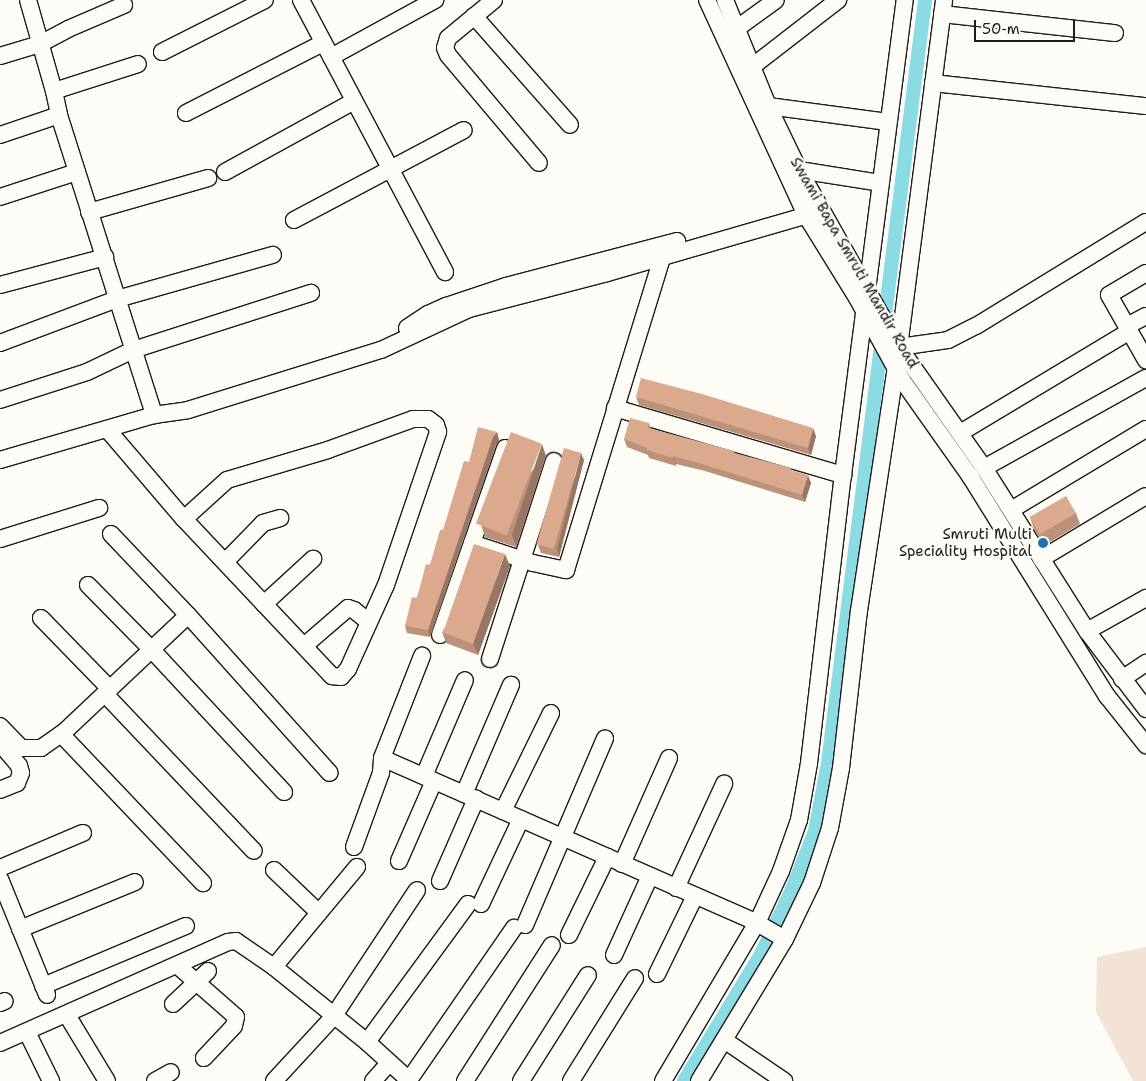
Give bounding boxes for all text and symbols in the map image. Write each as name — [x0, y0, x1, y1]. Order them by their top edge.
scale bar — [976, 10, 1077, 42]
text: 50 m — [982, 19, 1020, 39]
street label: Swami Bapa Smruti Mandir Road — [786, 154, 922, 372]
place label: Smruti Multi Speciality Hospital — [899, 525, 1032, 560]
marker: Smruti Multi Speciality Hospital — [1036, 536, 1050, 550]

